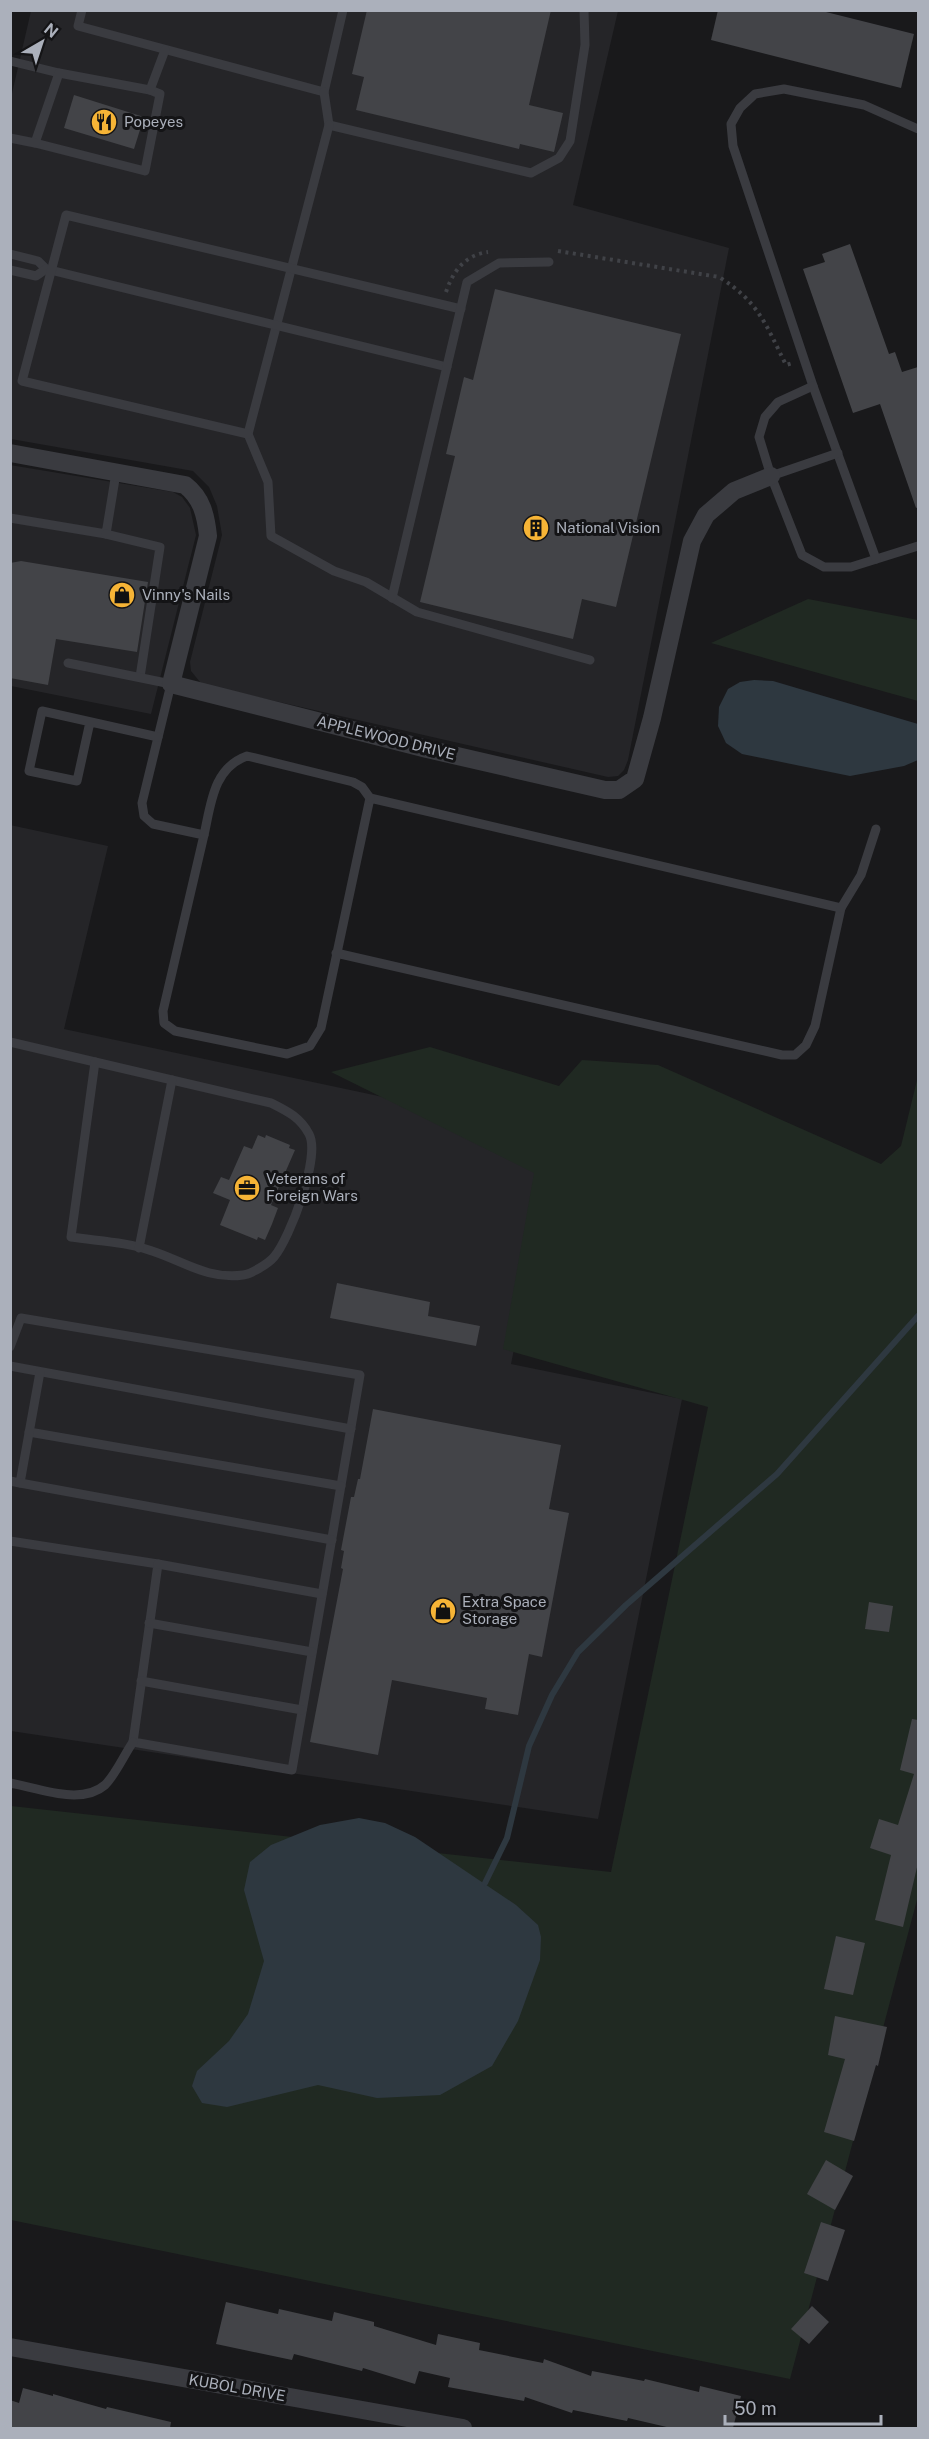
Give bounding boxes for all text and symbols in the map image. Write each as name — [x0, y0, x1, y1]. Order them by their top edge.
north arrow — [12, 12, 72, 72]
text: N — [40, 19, 62, 42]
restaurant icon: Popeyes — [89, 107, 119, 137]
place label: Popeyes — [124, 113, 183, 130]
building icon: National Vision — [521, 513, 551, 543]
place label: National Vision — [556, 519, 660, 536]
shop icon: Vinny's Nails — [107, 580, 137, 610]
place label: Vinny's Nails — [142, 586, 230, 603]
street label: APPLEWOOD DRIVE — [315, 712, 457, 763]
place label: Veterans of Foreign Wars — [266, 1170, 358, 1204]
office icon: Veterans of Foreign Wars — [232, 1173, 262, 1203]
place label: Extra Space Storage — [462, 1593, 546, 1627]
shop icon: Extra Space Storage — [428, 1596, 458, 1626]
street label: KUBOL DRIVE — [187, 2371, 287, 2404]
scale bar — [725, 2388, 881, 2426]
text: 50 m — [734, 2398, 777, 2419]

